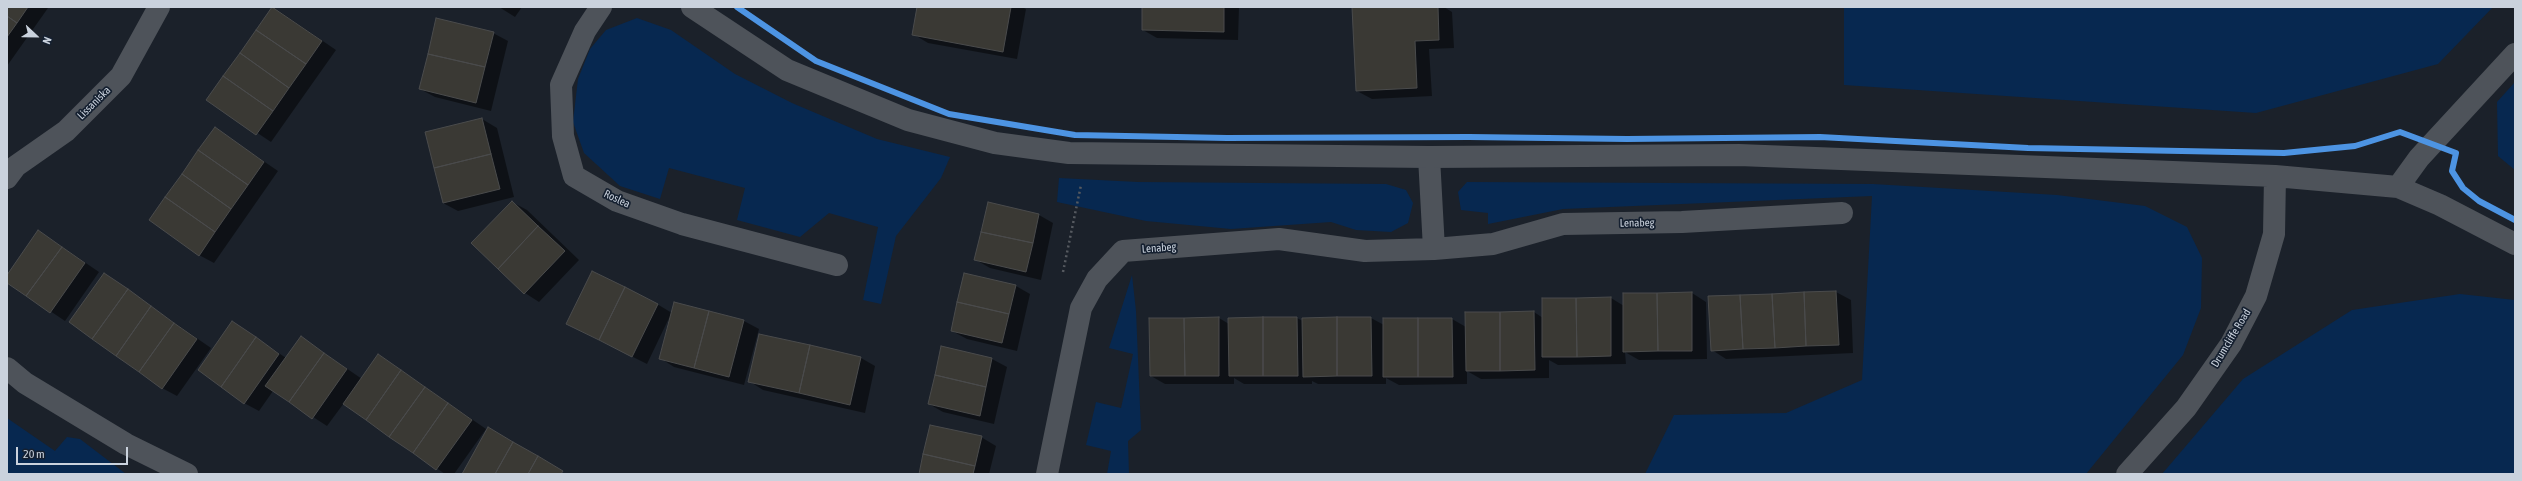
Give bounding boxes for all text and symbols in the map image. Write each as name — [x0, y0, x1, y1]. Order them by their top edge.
north arrow — [16, 16, 56, 56]
text: N — [40, 35, 54, 46]
street label: Lissaniska — [75, 84, 113, 122]
street label: Roslea — [602, 187, 632, 211]
street label: Lenabeg — [1620, 216, 1654, 230]
street label: Lenabeg — [1141, 240, 1177, 256]
street label: Drumcliffe Road — [2208, 306, 2254, 370]
scale bar — [18, 439, 130, 465]
text: 20 m — [23, 447, 45, 461]

